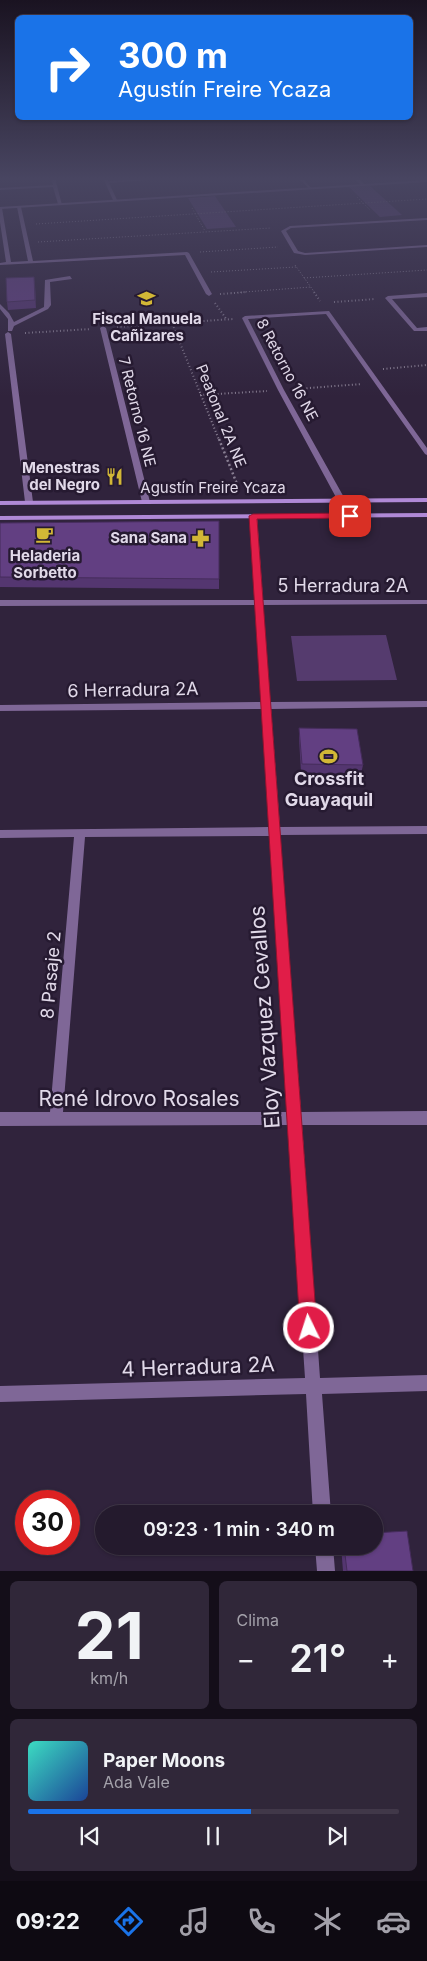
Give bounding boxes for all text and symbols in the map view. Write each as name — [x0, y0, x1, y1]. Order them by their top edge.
text: 300 m — [118, 34, 228, 76]
icon: right — [35, 35, 100, 100]
text: Agustín Freire Ycaza — [118, 76, 331, 102]
school or university icon: Fiscal Manuela Cañizares — [137, 288, 157, 308]
place label: Fiscal Manuela Cañizares — [92, 309, 202, 345]
street label: 8 Retorno 16 NE — [252, 315, 322, 424]
street label: 7 Retorno 16 NE — [115, 355, 160, 469]
street label: Peatonal 2A NE — [192, 361, 251, 470]
place label: Menestras del Negro — [22, 458, 100, 494]
restaurant icon: Menestras del Negro — [104, 467, 124, 487]
street label: Agustín Freire Ycaza — [140, 478, 286, 497]
pin — [329, 495, 371, 537]
icon: arrive — [336, 502, 364, 530]
cafe icon: Heladeria Sorbetto — [35, 525, 55, 545]
place label: Sana Sana — [110, 528, 187, 547]
pharmacy icon: Sana Sana — [191, 528, 211, 548]
place label: Heladeria Sorbetto — [10, 546, 80, 582]
street label: 5 Herradura 2A — [278, 575, 408, 596]
street label: 6 Herradura 2A — [67, 678, 199, 701]
sports icon: Crossfit Guayaquil — [319, 746, 339, 766]
place label: Crossfit Guayaquil — [285, 768, 373, 810]
street label: Eloy Vazquez Cevallos — [244, 905, 285, 1129]
street label: 8 Pasaje 2 — [36, 930, 65, 1020]
street label: René Idrovo Rosales — [38, 1086, 240, 1111]
position arrow — [282, 1301, 334, 1353]
street label: 4 Herradura 2A — [121, 1351, 275, 1382]
speed limit sign: 30 — [15, 1490, 80, 1555]
text: 09:23 · 1 min · 340 m — [143, 1518, 335, 1541]
text: 21 — [75, 1596, 144, 1675]
text: Clima — [237, 1610, 279, 1630]
text: 21° — [289, 1635, 346, 1681]
text: − — [237, 1642, 255, 1676]
text: + — [380, 1642, 399, 1676]
text: km/h — [90, 1668, 128, 1688]
text: Paper Moons — [103, 1749, 225, 1772]
text: Ada Vale — [103, 1772, 170, 1792]
icon: previous — [76, 1822, 104, 1850]
icon: pause — [199, 1822, 227, 1850]
icon: next — [323, 1822, 351, 1850]
icon: directions — [111, 1904, 146, 1939]
icon: music — [177, 1904, 212, 1939]
icon: phone — [244, 1904, 279, 1939]
icon: climate — [310, 1904, 345, 1939]
icon: car — [376, 1904, 411, 1939]
text: 09:22 — [16, 1908, 80, 1934]

